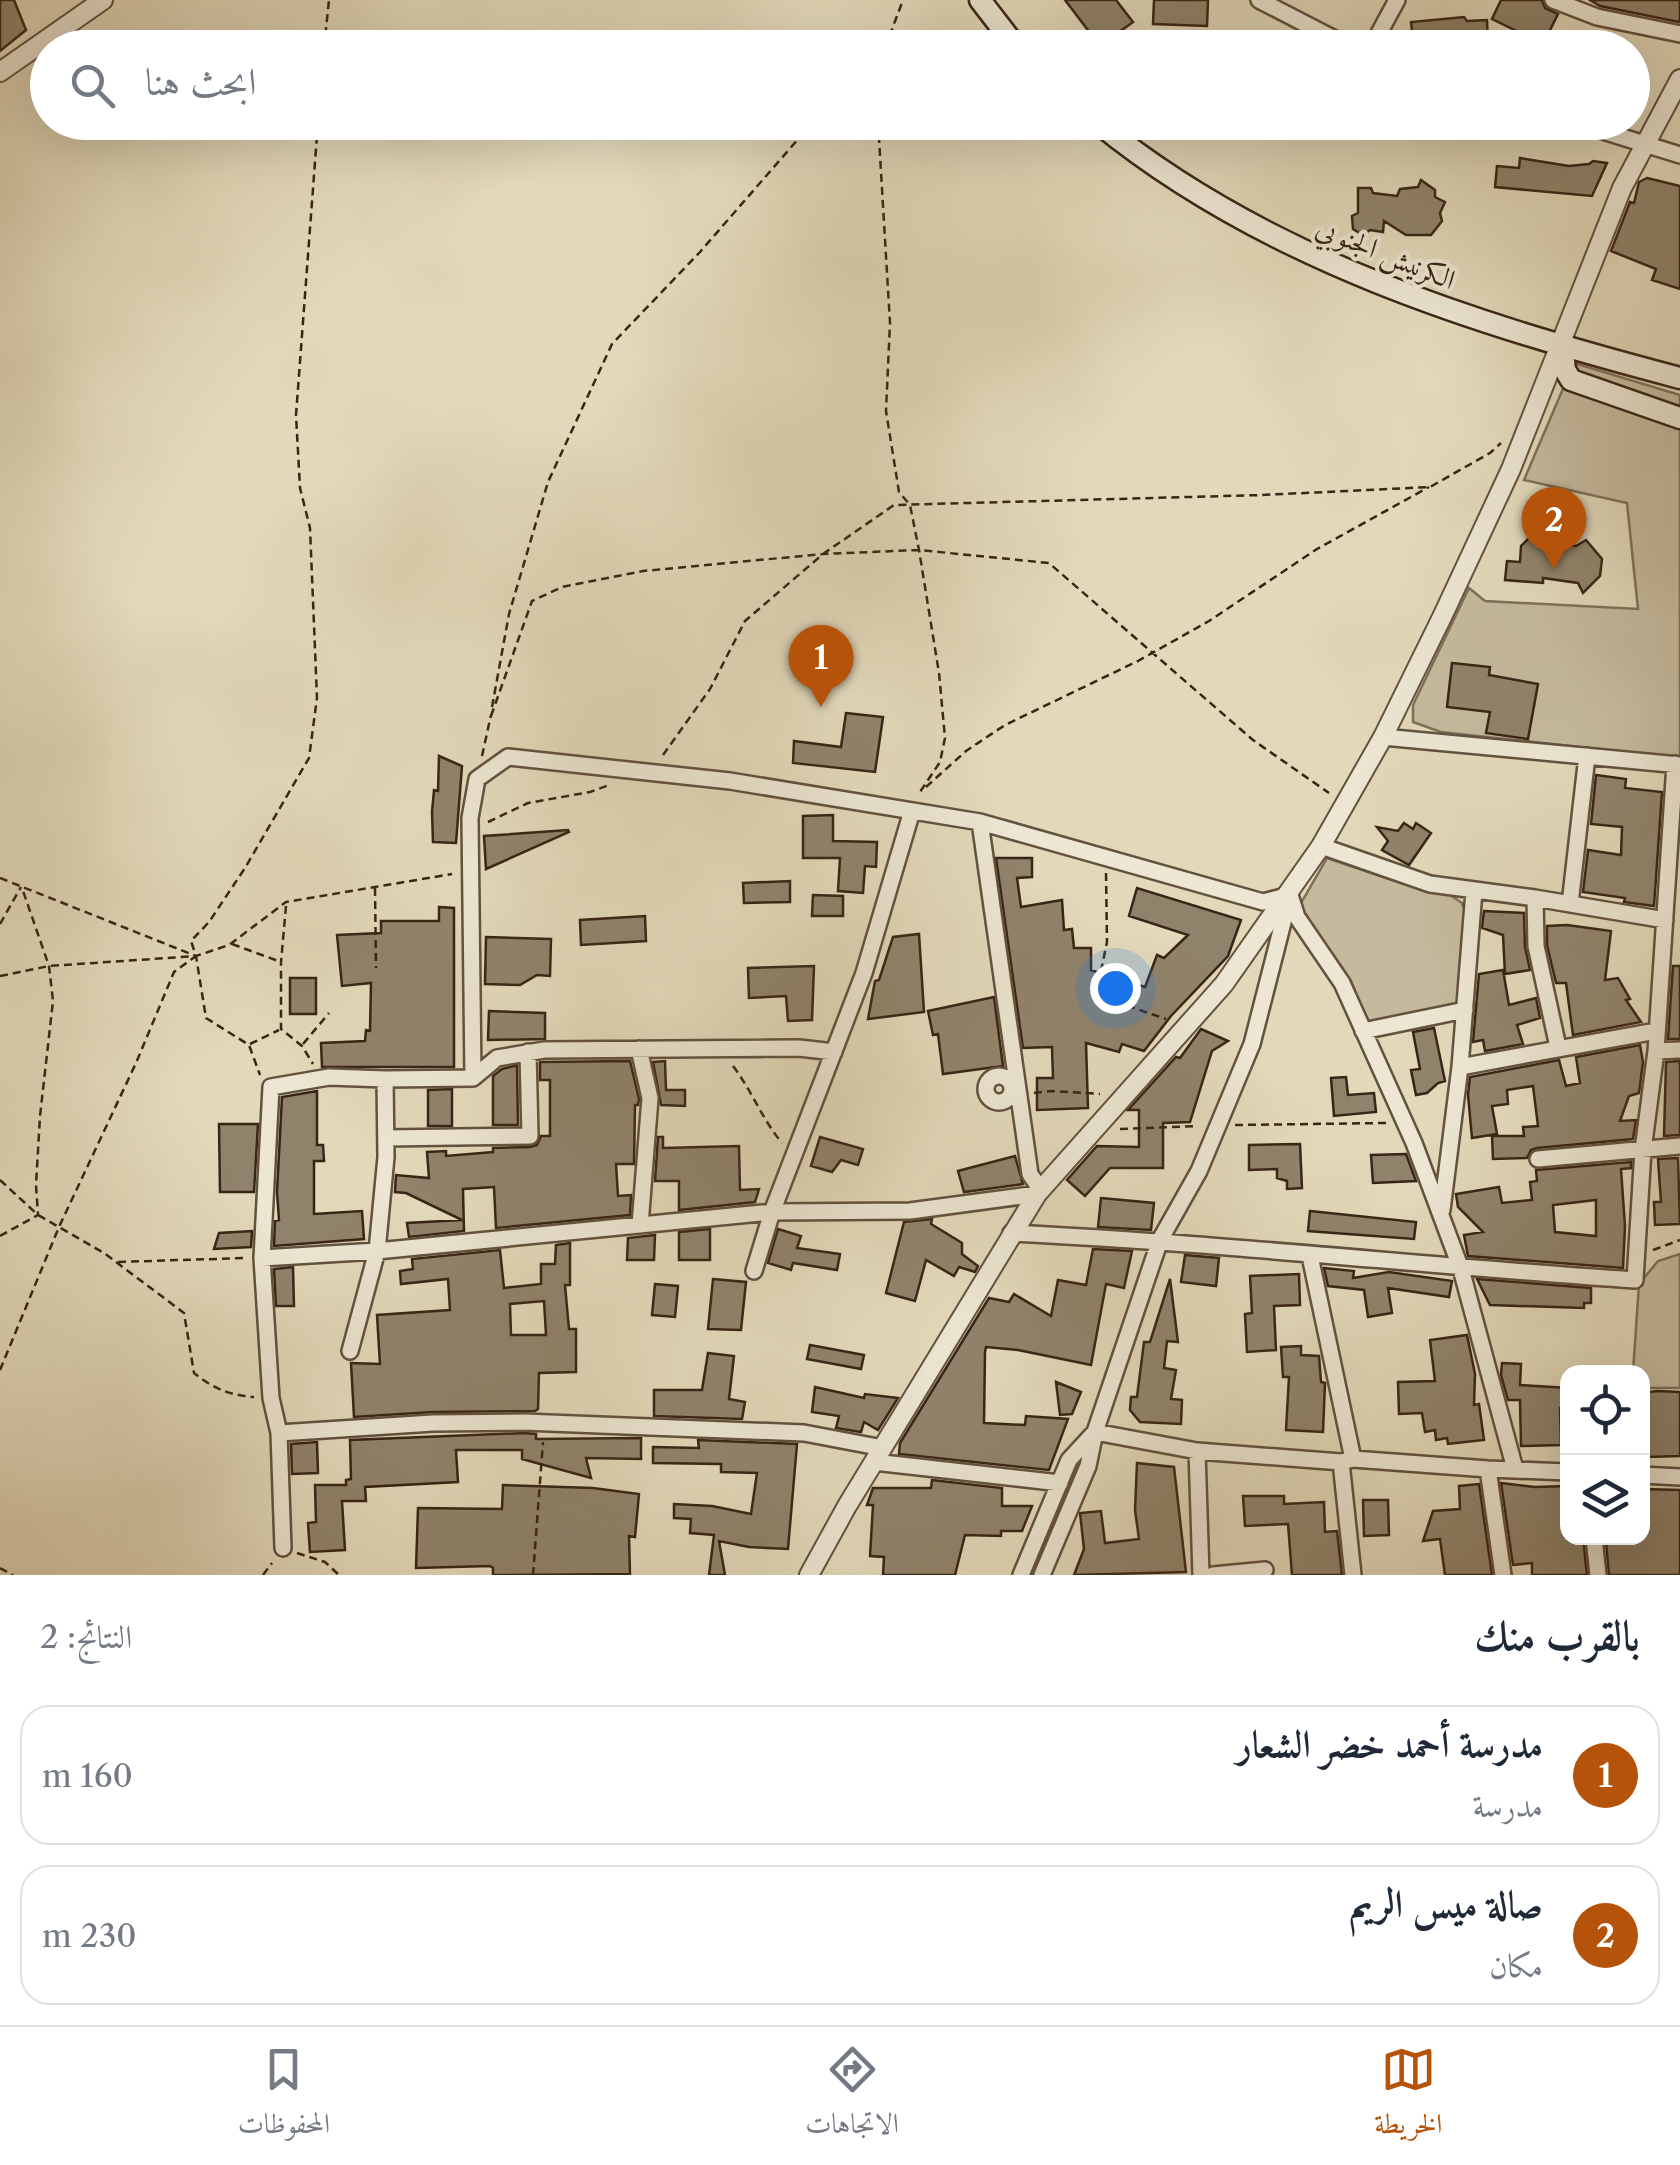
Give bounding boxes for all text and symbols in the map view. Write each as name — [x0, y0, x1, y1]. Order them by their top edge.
search box — [30, 30, 1650, 140]
icon: search — [65, 58, 120, 113]
text: ابحث هنا — [145, 58, 256, 105]
street label: الكرنيش الجنوبي — [1309, 210, 1461, 302]
pin: 2 — [1522, 486, 1586, 569]
pin: 1 — [788, 624, 854, 707]
your location — [1090, 963, 1141, 1014]
map controls — [1560, 1365, 1650, 1545]
button: locate — [1560, 1365, 1650, 1455]
button: layers — [1560, 1455, 1650, 1545]
text: بالقرب منك — [1474, 1609, 1640, 1661]
text: النتائج: 2 — [40, 1617, 132, 1656]
text: مدرسة أحمد خضر الشعار — [1237, 1720, 1543, 1767]
text: 160 m — [42, 1756, 133, 1795]
text: 1 — [1598, 1756, 1613, 1795]
text: مدرسة — [1472, 1786, 1543, 1825]
text: صالة ميس الريم — [1350, 1880, 1543, 1927]
text: 230 m — [42, 1916, 137, 1955]
text: 2 — [1596, 1916, 1615, 1955]
text: مكان — [1489, 1946, 1543, 1985]
tab: المحفوظات — [238, 2042, 330, 2151]
tab: الاتجاهات — [805, 2042, 899, 2151]
tab: الخريطة — [1374, 2042, 1442, 2151]

